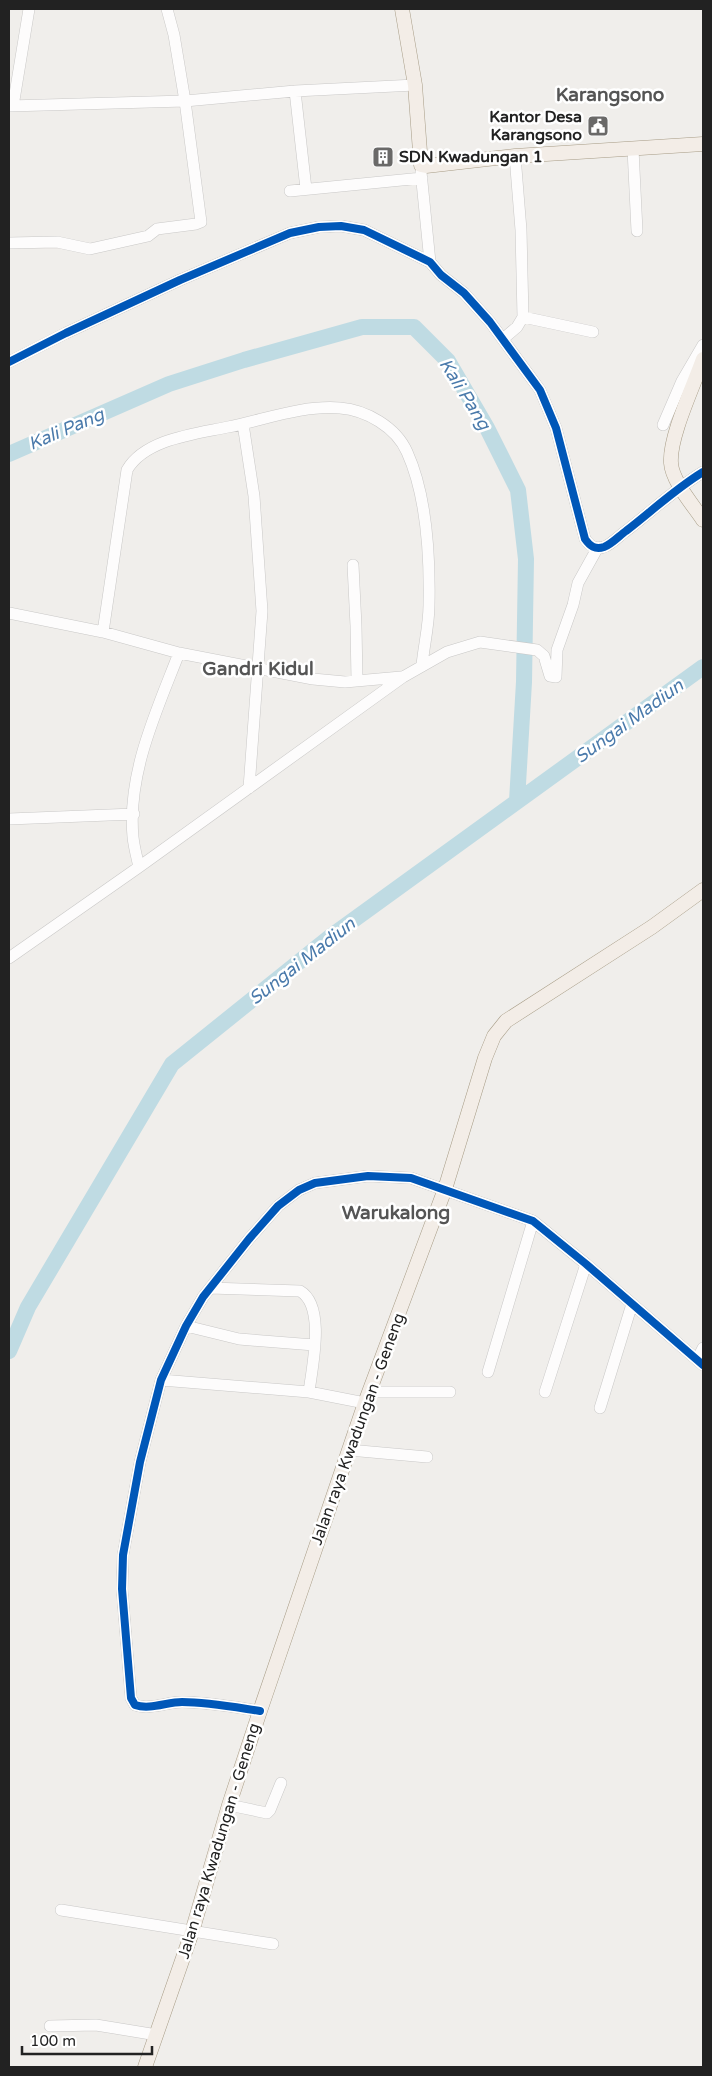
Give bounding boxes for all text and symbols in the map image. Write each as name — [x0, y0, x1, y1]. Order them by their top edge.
district label: Karangsono — [556, 84, 664, 107]
place label: Kantor Desa Karangsono — [489, 107, 582, 145]
public building icon: Kantor Desa Karangsono — [586, 114, 610, 138]
building icon: SDN Kwadungan 1 — [371, 145, 395, 169]
place label: SDN Kwadungan 1 — [399, 147, 543, 167]
water label: Kali Pang — [435, 354, 496, 435]
water label: Kali Pang — [25, 403, 109, 455]
district label: Gandri Kidul — [202, 658, 314, 680]
water label: Sungai Madiun — [570, 674, 688, 768]
water label: Sungai Madiun — [244, 912, 360, 1009]
district label: Warukalong — [342, 1202, 450, 1225]
street label: Jalan raya Kwadungan - Geneng — [307, 1310, 409, 1548]
street label: Jalan raya Kwadungan - Geneng — [174, 1721, 264, 1961]
scale bar — [22, 2024, 152, 2056]
text: 100 m — [30, 2032, 76, 2050]

